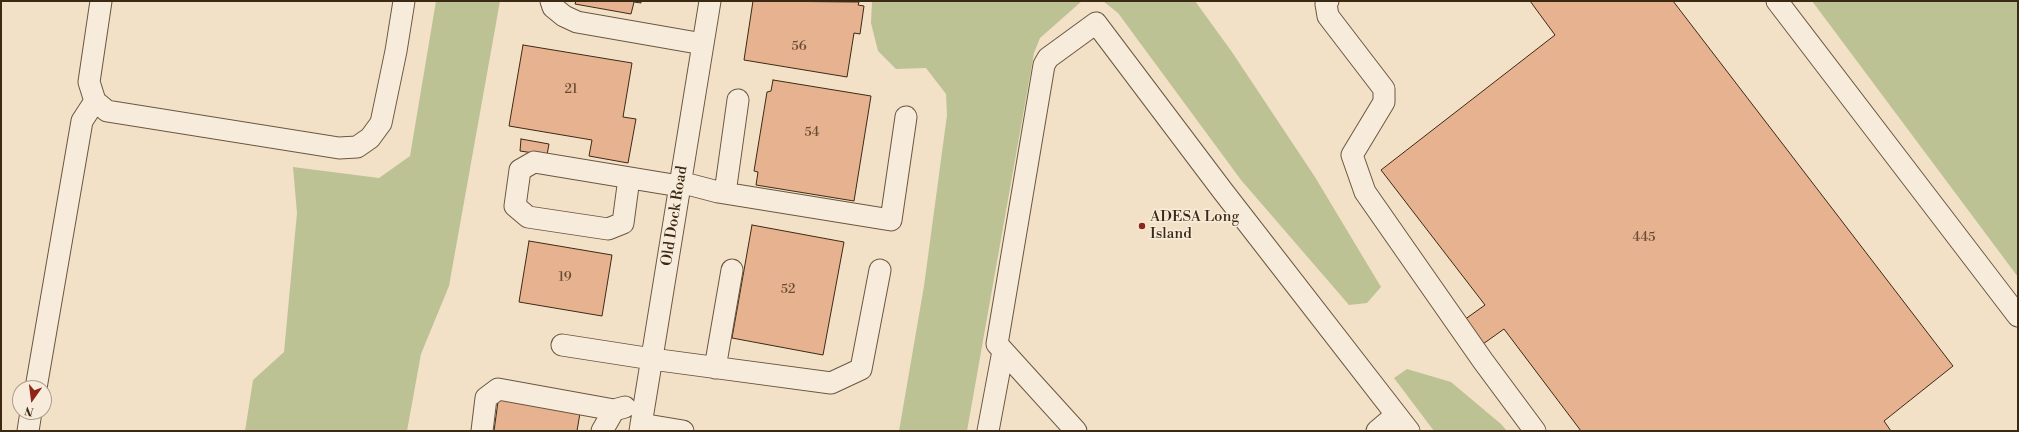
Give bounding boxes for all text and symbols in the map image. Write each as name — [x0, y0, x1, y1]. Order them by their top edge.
house number: 56 — [791, 39, 807, 55]
house number: 21 — [564, 82, 578, 98]
house number: 54 — [804, 125, 820, 141]
street label: Old Dock Road — [658, 165, 692, 267]
place label: ADESA Long Island — [1150, 208, 1239, 243]
marker: ADESA Long Island — [1137, 221, 1147, 231]
house number: 445 — [1633, 230, 1655, 246]
house number: 19 — [558, 270, 572, 286]
house number: 52 — [781, 282, 795, 298]
north arrow — [12, 380, 52, 420]
text: N — [23, 403, 35, 419]

